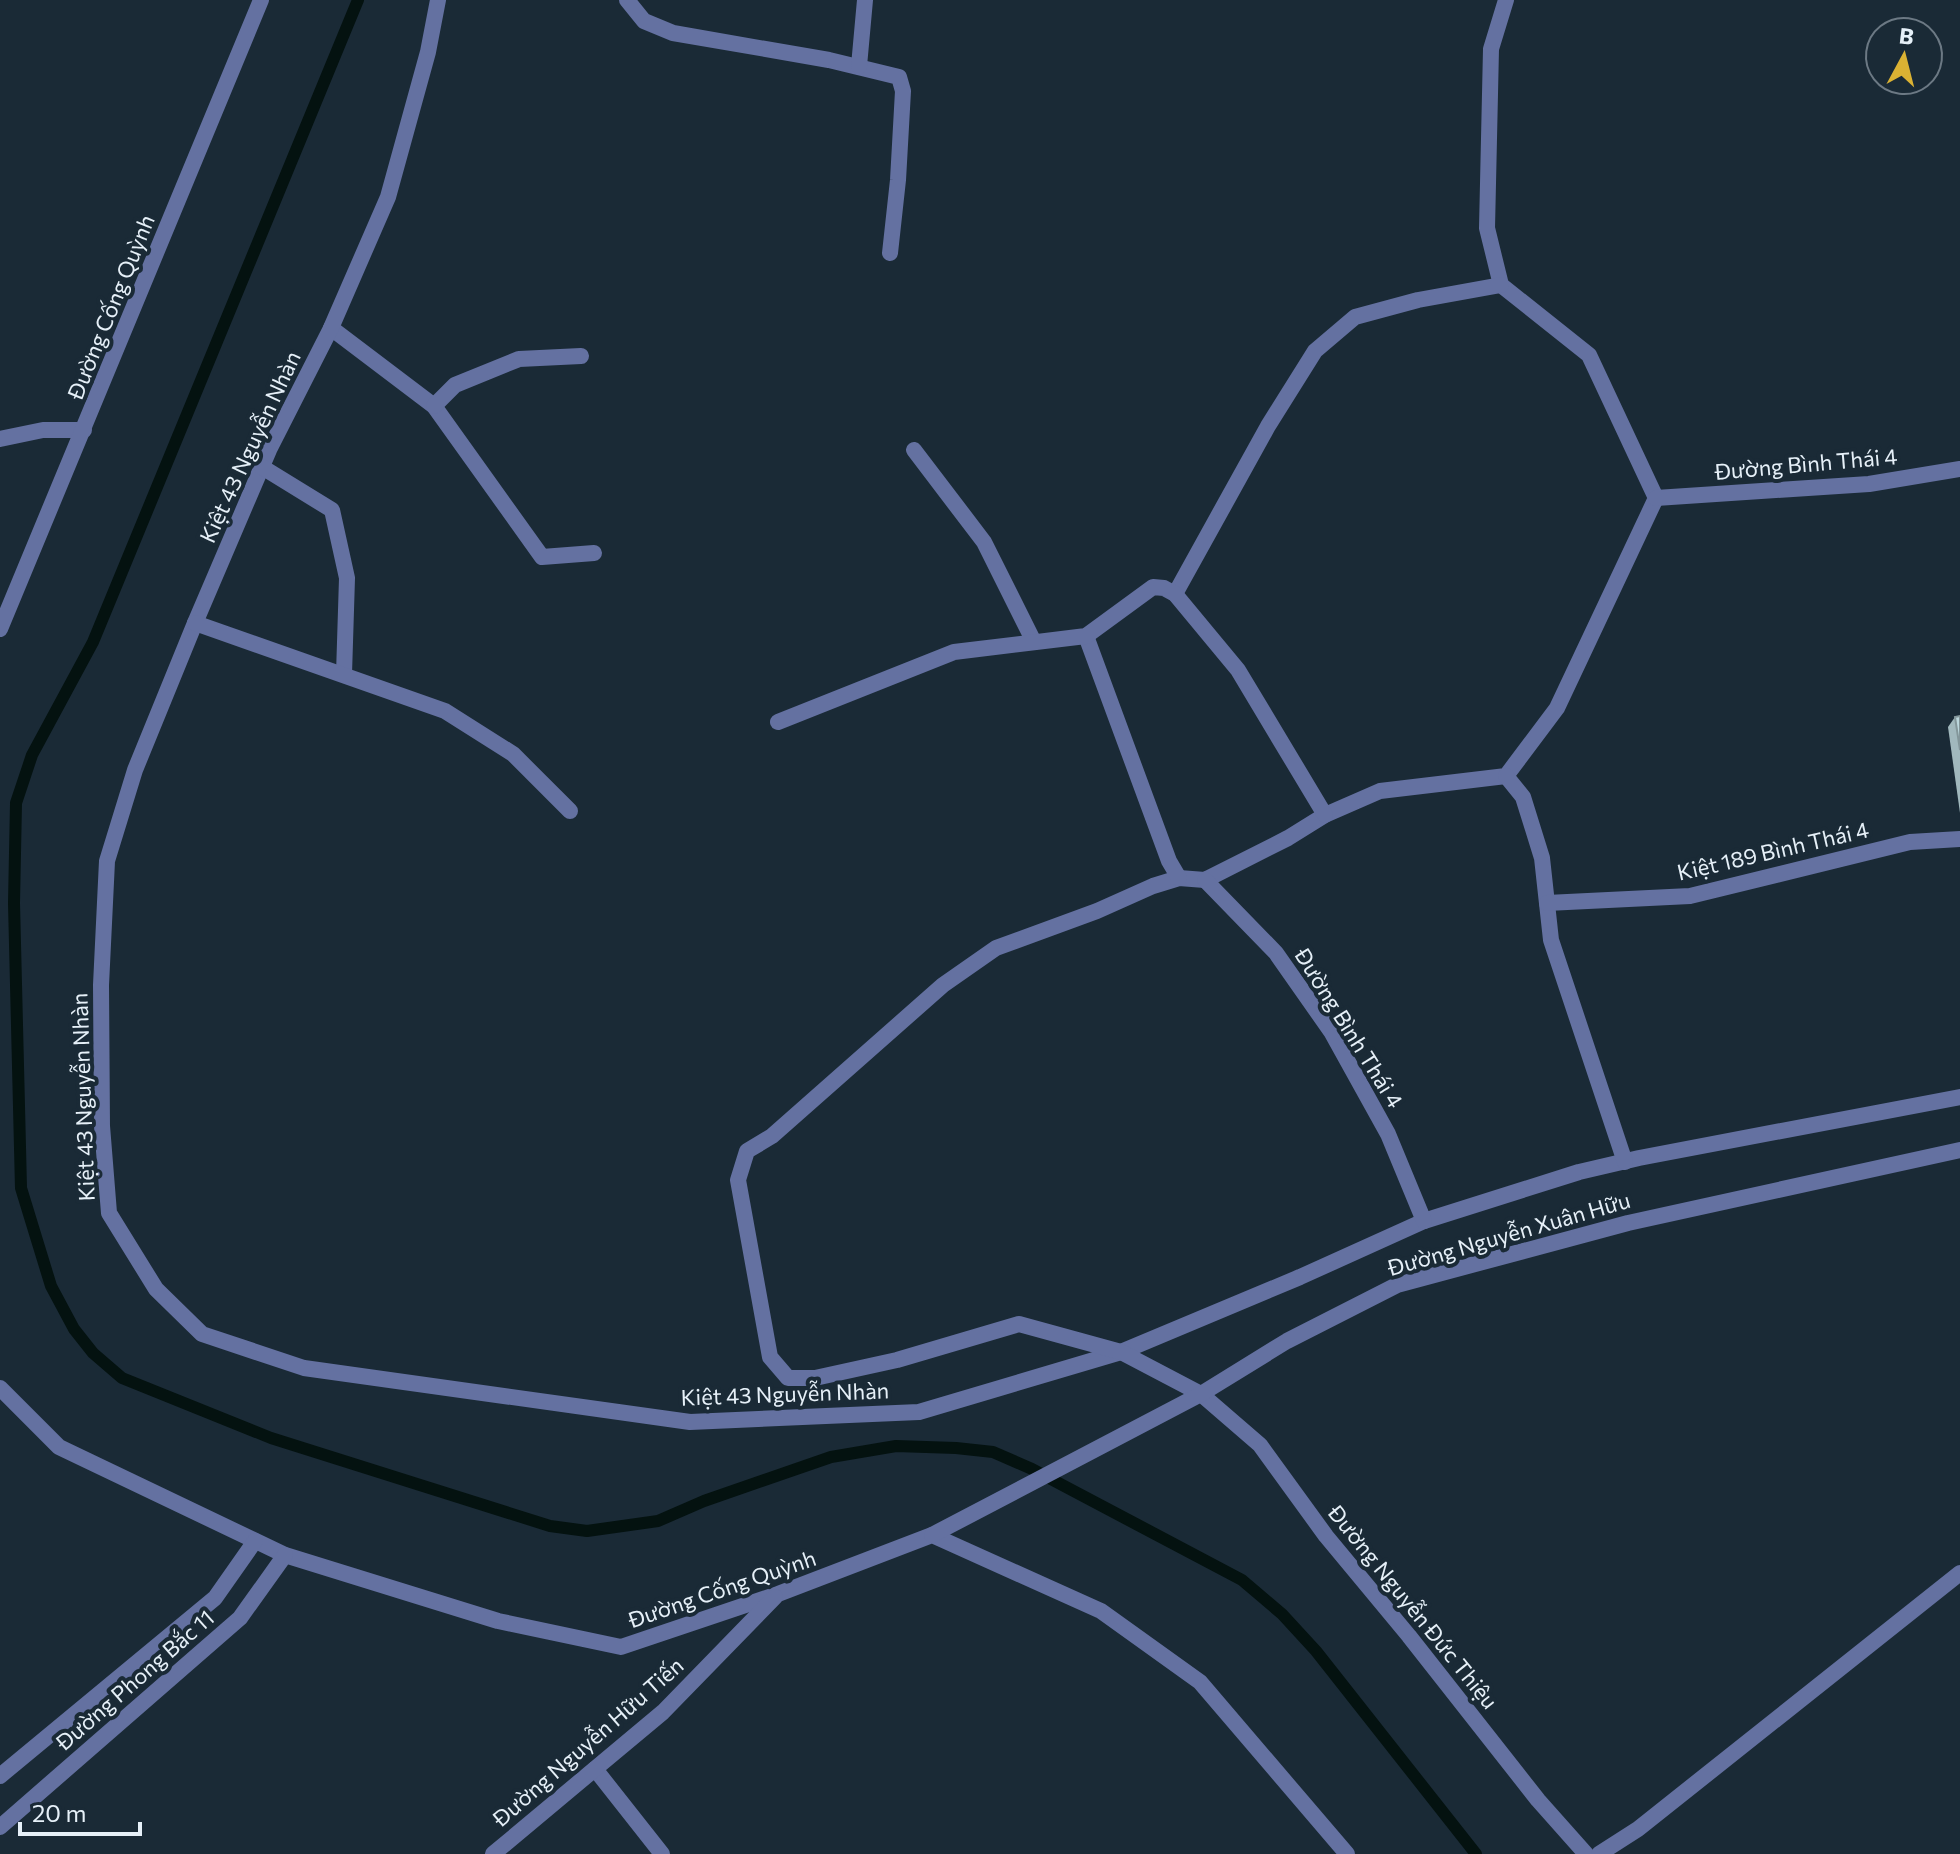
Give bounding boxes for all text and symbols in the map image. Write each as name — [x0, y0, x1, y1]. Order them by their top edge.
north arrow — [1864, 16, 1944, 96]
text: B — [1898, 21, 1915, 50]
street label: Đường Cống Quỳnh — [61, 211, 160, 404]
street label: Kiệt 43 Nguyễn Nhàn — [193, 347, 306, 547]
street label: Đường Bình Thái 4 — [1712, 442, 1898, 485]
street label: Kiệt 189 Bình Thái 4 — [1674, 815, 1871, 886]
street label: Đường Bình Thái 4 — [1289, 942, 1409, 1113]
street label: Kiệt 43 Nguyễn Nhàn — [65, 992, 100, 1202]
street label: Đường Nguyễn Xuân Hữu — [1384, 1186, 1633, 1281]
street label: Kiệt 43 Nguyễn Nhàn — [680, 1376, 890, 1411]
street label: Đường Nguyễn Đức Thiệu — [1322, 1499, 1504, 1714]
street label: Đường Cống Quỳnh — [624, 1544, 819, 1634]
street label: Đường Phong Bắc 11 — [49, 1604, 219, 1756]
street label: Đường Nguyễn Hữu Tiến — [486, 1651, 689, 1833]
scale bar — [20, 1786, 140, 1836]
text: 20 m — [32, 1798, 86, 1827]

